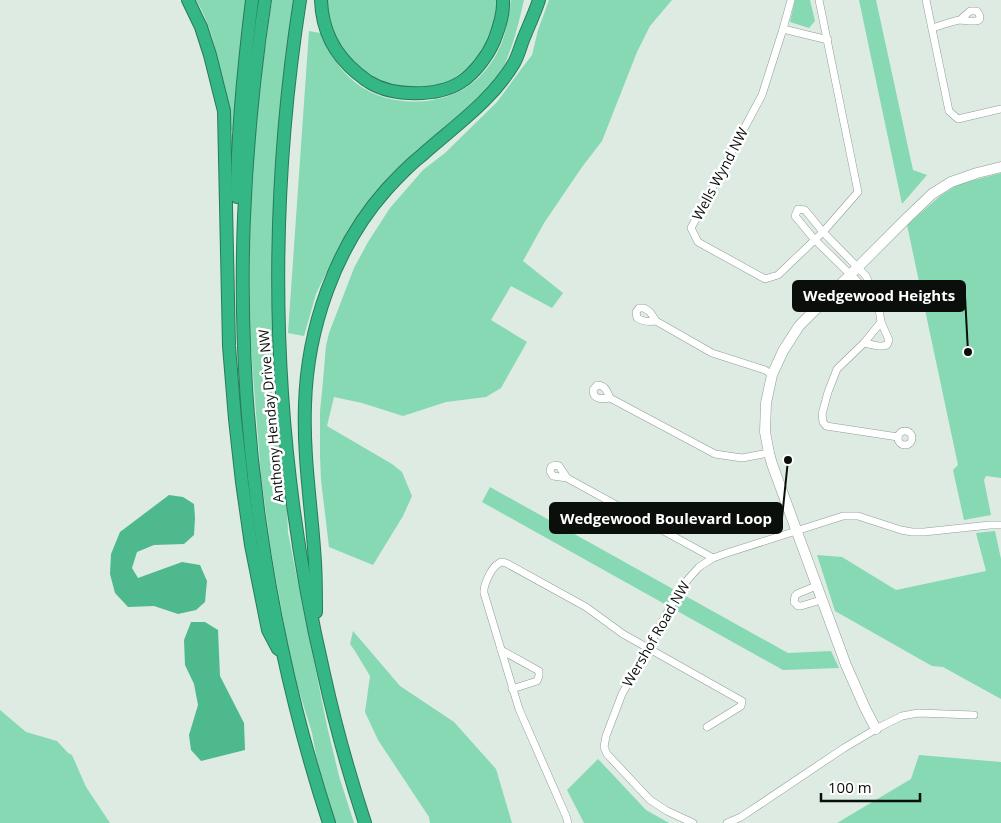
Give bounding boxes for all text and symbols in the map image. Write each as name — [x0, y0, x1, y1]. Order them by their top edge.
street label: Wells Wynd NW — [687, 124, 752, 223]
callout: Wedgewood Heights — [793, 281, 965, 311]
text: Wedgewood Heights — [803, 285, 955, 305]
street label: Anthony Henday Drive NW — [253, 329, 288, 503]
callout: Wedgewood Boulevard Loop — [550, 503, 782, 533]
text: Wedgewood Boulevard Loop — [560, 508, 772, 528]
street label: Wershof Road NW — [618, 577, 694, 690]
scale bar — [821, 770, 920, 802]
text: 100 m — [828, 777, 872, 797]

